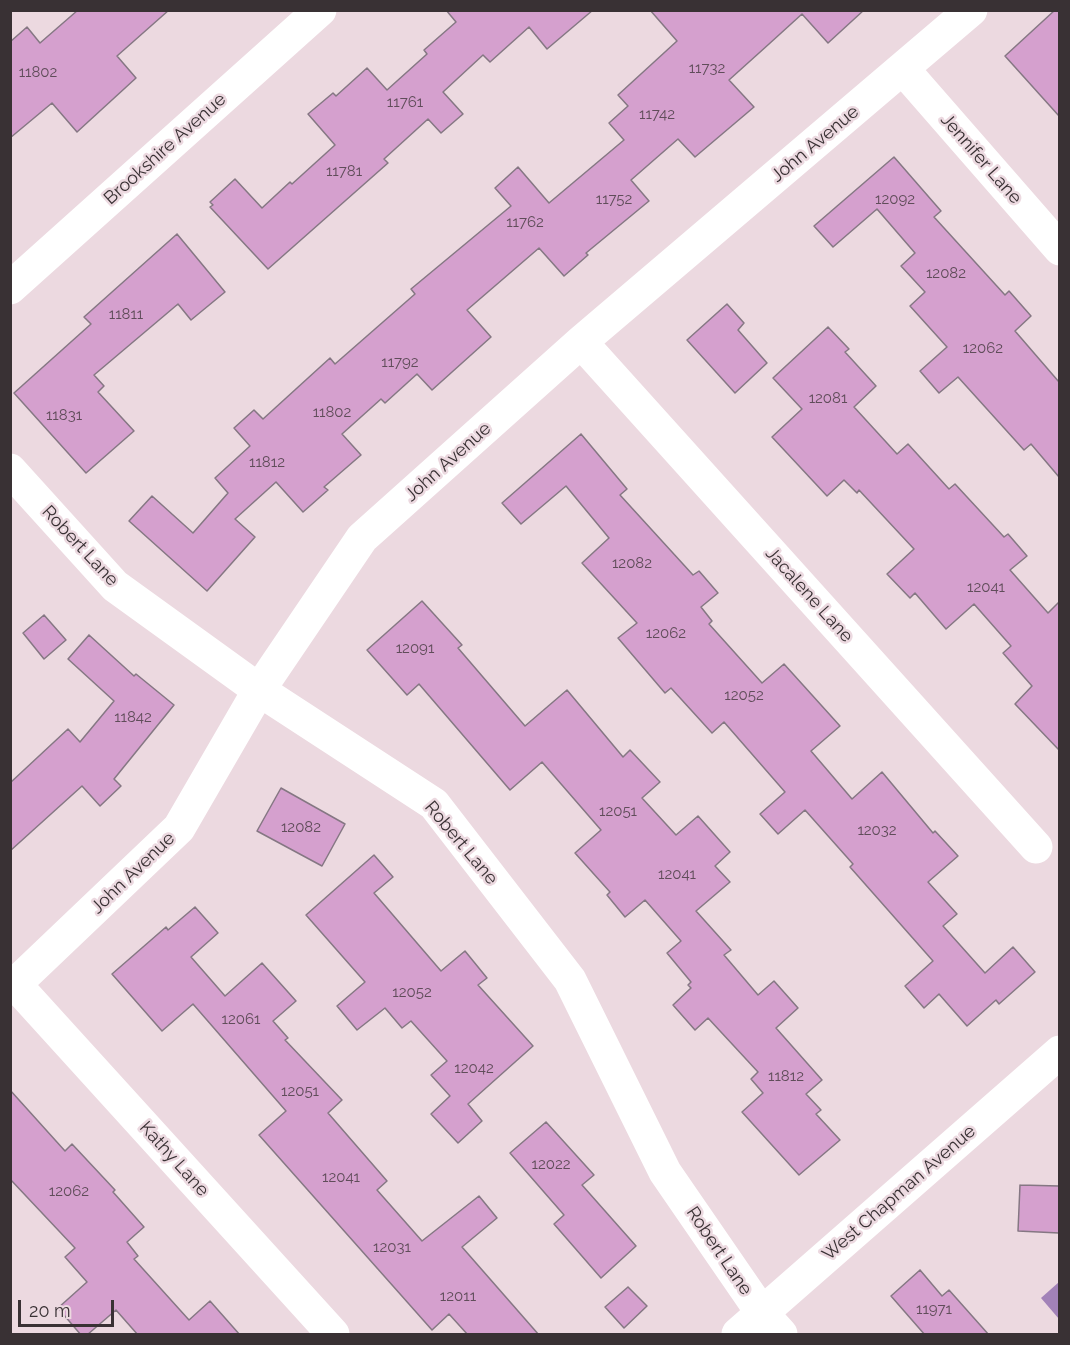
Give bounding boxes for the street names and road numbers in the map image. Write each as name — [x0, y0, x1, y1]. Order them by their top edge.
street label: Brookshire Avenue — [100, 89, 230, 209]
street label: John Avenue — [767, 101, 863, 187]
street label: Jennifer Lane — [936, 109, 1026, 209]
street label: John Avenue — [401, 418, 495, 506]
street label: Robert Lane — [37, 501, 123, 591]
street label: Jacalene Lane — [761, 543, 857, 647]
street label: Robert Lane — [420, 797, 502, 889]
street label: John Avenue — [87, 828, 179, 918]
street label: Kathy Lane — [135, 1117, 213, 1201]
street label: West Chapman Avenue — [818, 1121, 980, 1265]
street label: Robert Lane — [681, 1203, 757, 1299]

